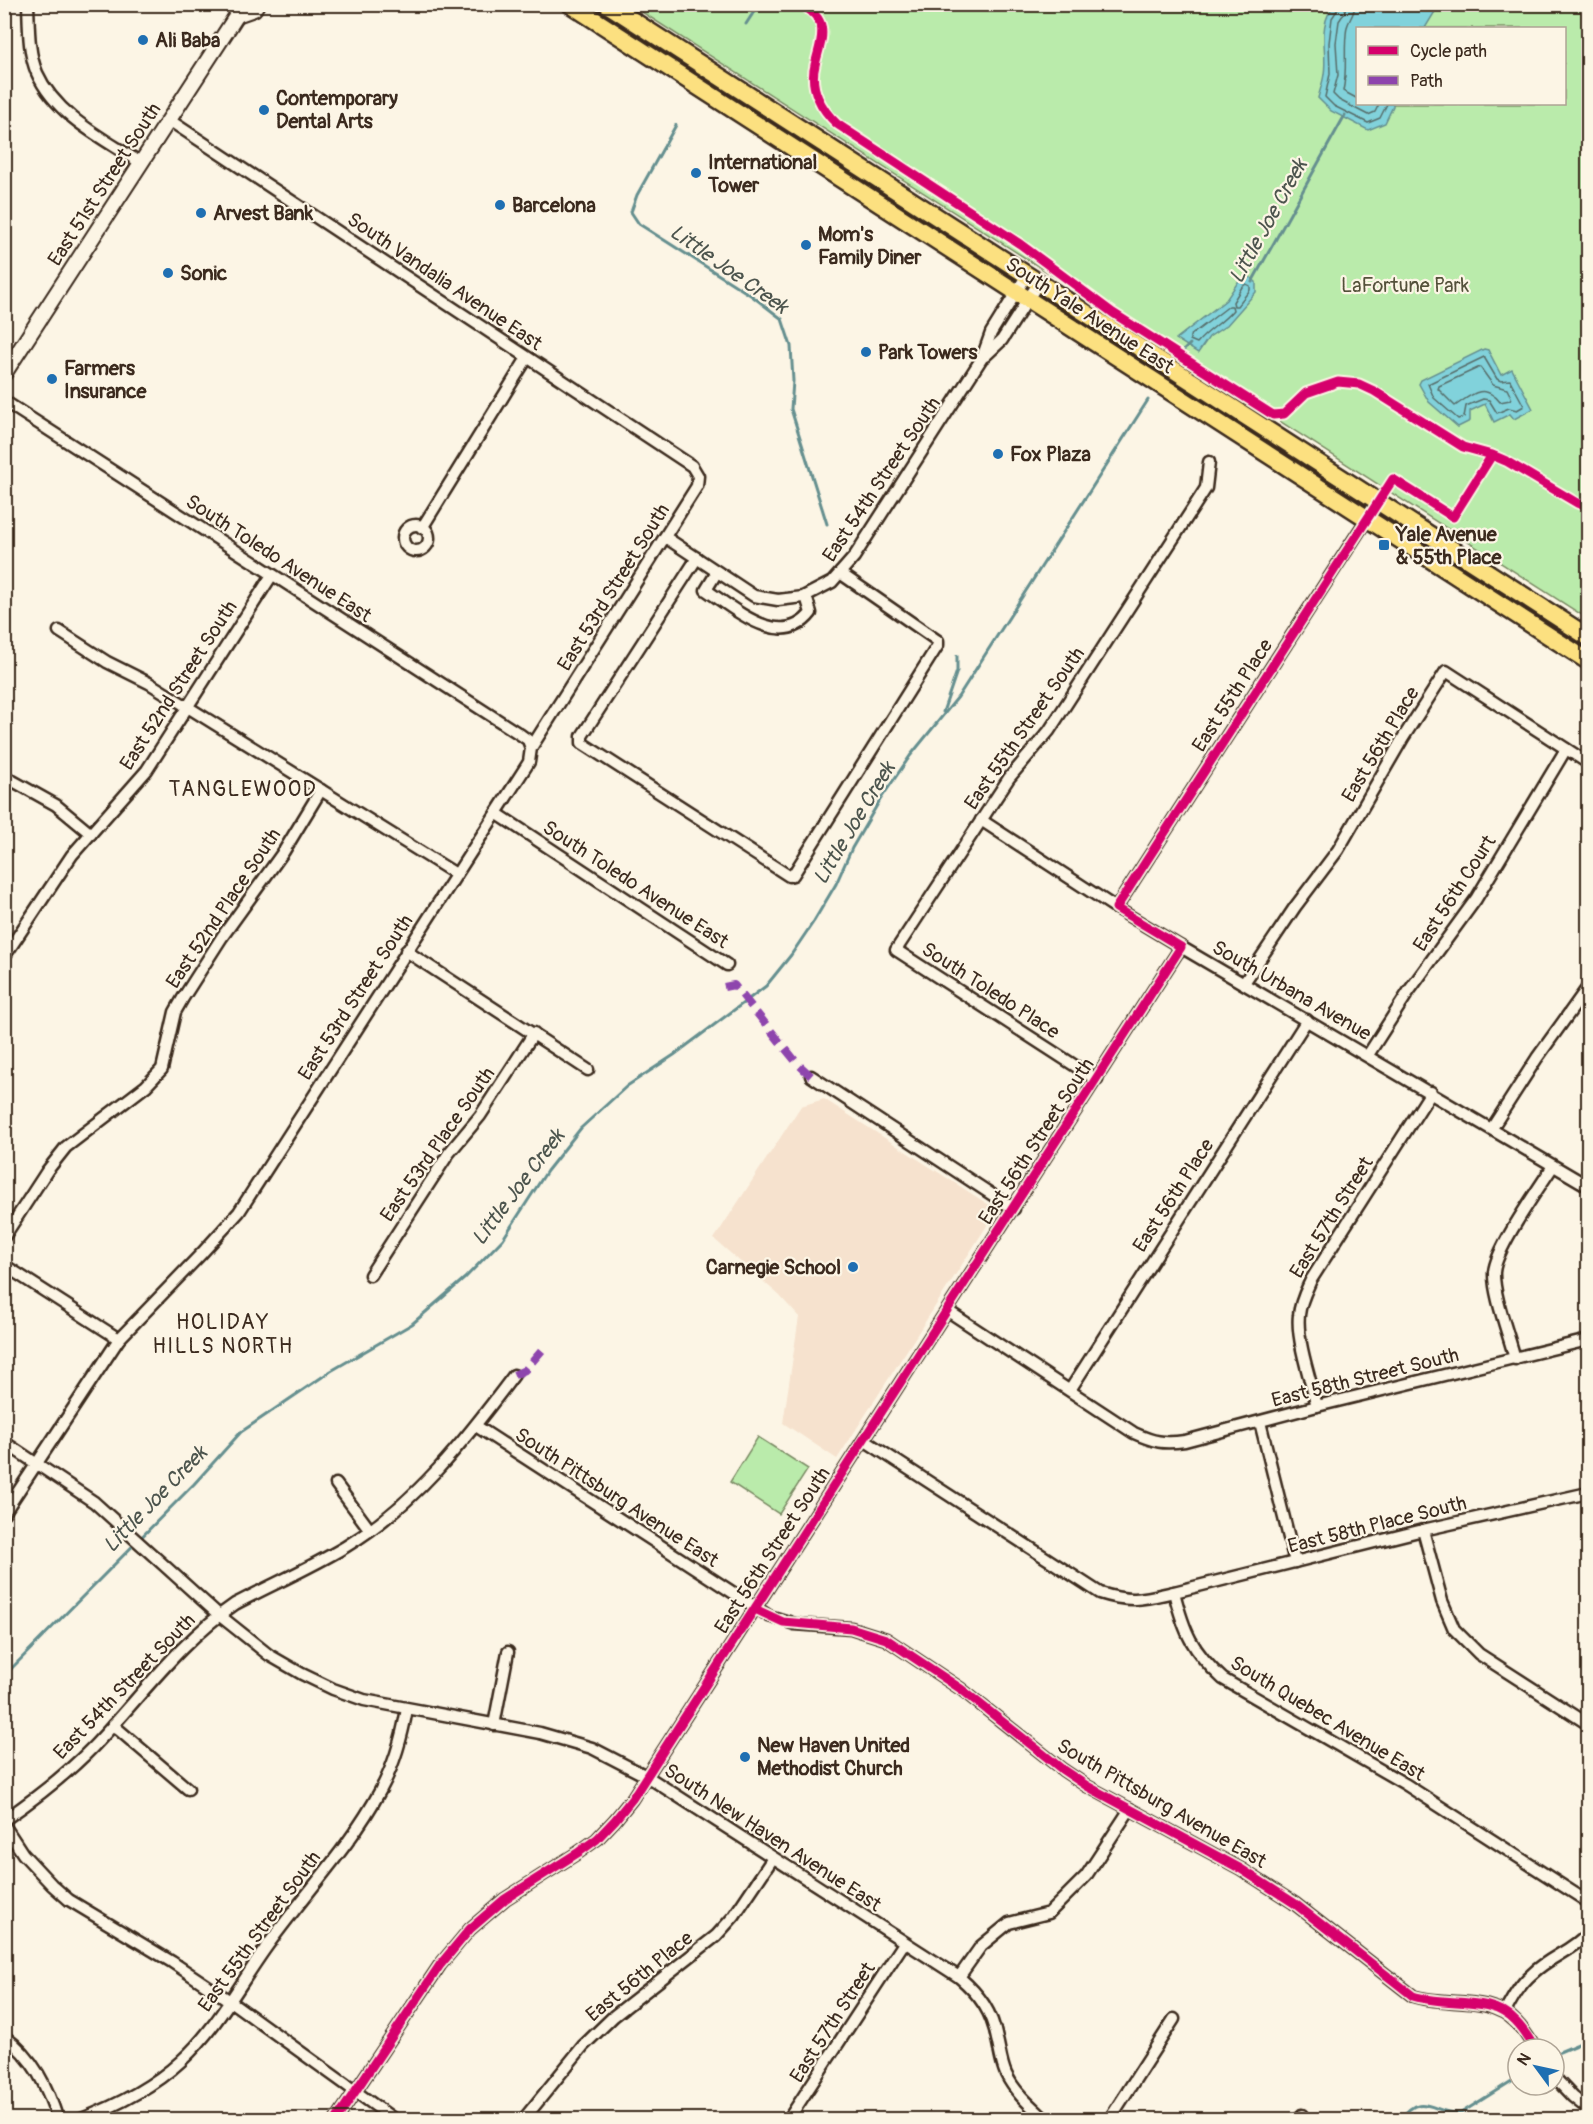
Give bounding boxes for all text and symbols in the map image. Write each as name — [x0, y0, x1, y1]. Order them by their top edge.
legend — [1356, 27, 1566, 105]
place label: Ali Baba — [155, 28, 220, 53]
marker: Ali Baba — [136, 33, 150, 47]
text: Cycle path — [1410, 40, 1487, 63]
text: Path — [1410, 70, 1443, 93]
place label: Contemporary Dental Arts — [276, 86, 398, 134]
street label: East 51st Street South — [42, 98, 167, 271]
marker: Contemporary Dental Arts — [257, 103, 271, 117]
place label: International Tower — [707, 150, 817, 198]
water label: Little Joe Creek — [1223, 152, 1315, 288]
marker: International Tower — [689, 166, 703, 180]
place label: Barcelona — [512, 193, 596, 218]
marker: Barcelona — [493, 198, 507, 212]
place label: Arvest Bank — [213, 201, 314, 226]
marker: Arvest Bank — [194, 206, 208, 220]
street label: South Vandalia Avenue East — [342, 207, 548, 357]
water label: Little Joe Creek — [664, 219, 795, 321]
place label: Mom's Family Diner — [818, 222, 922, 270]
marker: Mom's Family Diner — [799, 238, 813, 252]
street label: South Yale Avenue East — [1001, 252, 1179, 380]
place label: Sonic — [180, 261, 227, 286]
marker: Sonic — [161, 266, 175, 280]
park label: LaFortune Park — [1341, 273, 1470, 298]
place label: Park Towers — [878, 340, 978, 365]
marker: Park Towers — [859, 345, 873, 359]
place label: Farmers Insurance — [64, 356, 147, 404]
marker: Farmers Insurance — [45, 372, 59, 386]
street label: East 54th Street South — [817, 392, 946, 567]
place label: Fox Plaza — [1010, 442, 1091, 467]
marker: Fox Plaza — [991, 447, 1005, 461]
street label: South Toledo Avenue East — [181, 489, 377, 628]
street label: East 53rd Street South — [552, 499, 675, 675]
place label: Yale Avenue & 55th Place — [1395, 522, 1503, 570]
marker: Yale Avenue & 55th Place — [1377, 538, 1391, 552]
street label: East 52nd Street South — [114, 596, 243, 775]
street label: East 55th Place — [1187, 634, 1278, 756]
street label: East 55th Street South — [959, 642, 1090, 814]
street label: East 56th Place — [1336, 682, 1425, 807]
water label: Little Joe Creek — [807, 755, 903, 889]
district label: TANGLEWOOD — [169, 776, 317, 803]
street label: South Toledo Avenue East — [538, 815, 734, 954]
street label: East 52nd Place South — [161, 823, 286, 993]
street label: East 56th Court — [1408, 830, 1502, 956]
street label: East 53rd Street South — [293, 910, 418, 1085]
street label: South Urbana Avenue — [1208, 935, 1376, 1046]
street label: South Toledo Place — [917, 937, 1064, 1044]
street label: East 56th Street South — [973, 1053, 1100, 1229]
street label: East 53rd Place South — [375, 1062, 500, 1227]
water label: Little Joe Creek — [466, 1122, 572, 1251]
street label: East 56th Place — [1127, 1134, 1219, 1257]
street label: East 57th Street — [1284, 1151, 1379, 1283]
place label: Carnegie School — [706, 1255, 841, 1280]
marker: Carnegie School — [846, 1260, 860, 1274]
district label: HOLIDAY HILLS NORTH — [153, 1309, 293, 1360]
street label: East 58th Street South — [1269, 1342, 1461, 1413]
street label: South Pittsburg Avenue East — [510, 1422, 724, 1573]
water label: Little Joe Creek — [98, 1439, 215, 1558]
street label: East 56th Street South — [709, 1462, 836, 1638]
street label: East 58th Place South — [1285, 1490, 1469, 1559]
street label: East 54th Street South — [48, 1608, 201, 1765]
street label: South Quebec Avenue East — [1226, 1650, 1431, 1787]
place label: New Haven United Methodist Church — [757, 1733, 910, 1781]
street label: South Pittsburg Avenue East — [1053, 1733, 1272, 1874]
marker: New Haven United Methodist Church — [738, 1750, 752, 1764]
street label: South New Haven Avenue East — [659, 1758, 887, 1918]
street label: East 55th Street South — [193, 1846, 326, 2017]
street label: East 56th Place — [581, 1926, 698, 2027]
street label: East 57th Street — [784, 1957, 881, 2087]
north arrow — [1506, 2037, 1566, 2097]
text: N — [1513, 2049, 1536, 2069]

